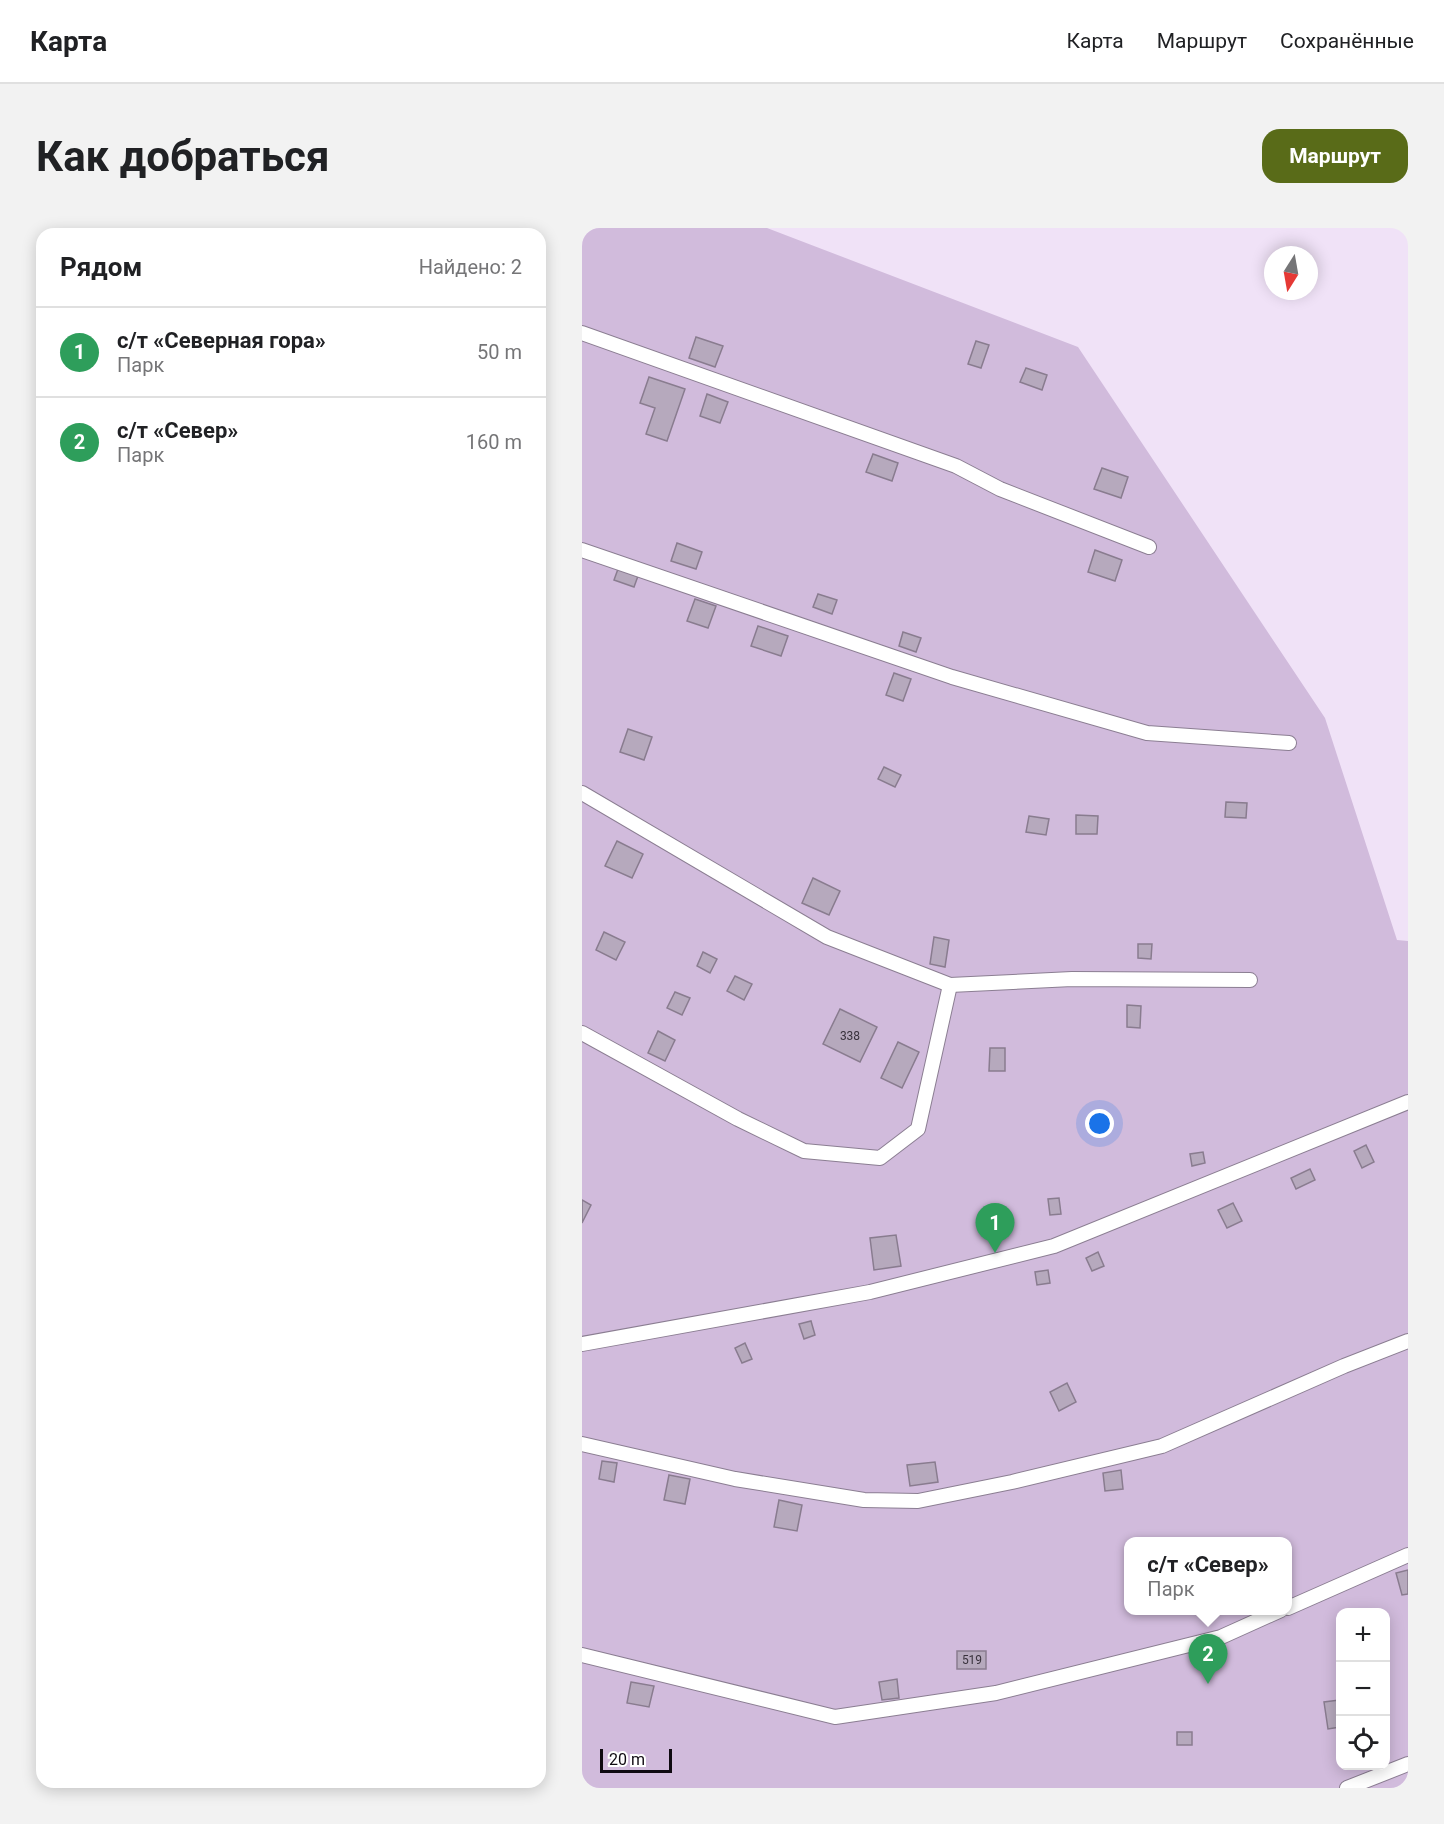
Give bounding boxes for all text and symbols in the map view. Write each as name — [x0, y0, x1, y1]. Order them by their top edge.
text: Карта — [30, 25, 107, 58]
text: Карта — [1067, 29, 1124, 53]
text: Маршрут — [1157, 29, 1247, 53]
text: Сохранённые — [1280, 29, 1414, 53]
button: Маршрут — [1262, 129, 1408, 183]
text: Как добраться — [36, 132, 330, 181]
north arrow — [1264, 246, 1318, 300]
text: Рядом — [60, 252, 142, 282]
text: Найдено: 2 — [419, 255, 522, 279]
text: с/т «Северная гора» — [117, 328, 326, 353]
text: 1 — [74, 340, 85, 364]
text: 50 m — [477, 340, 522, 364]
text: Парк — [117, 353, 164, 377]
text: с/т «Север» — [117, 418, 238, 443]
text: 2 — [74, 430, 85, 454]
text: 160 m — [466, 430, 522, 454]
text: Парк — [117, 443, 164, 467]
house number: 338 — [840, 1029, 860, 1043]
your location — [1085, 1109, 1114, 1138]
pin: 1 — [976, 1204, 1014, 1253]
popup — [1124, 1537, 1292, 1615]
text: с/т «Север» — [1147, 1552, 1269, 1577]
text: Парк — [1147, 1577, 1195, 1601]
map controls — [1336, 1608, 1390, 1770]
button: + — [1336, 1608, 1390, 1662]
pin: 2 — [1188, 1634, 1228, 1684]
house number: 519 — [962, 1653, 982, 1667]
button: − — [1336, 1662, 1390, 1716]
button: locate — [1336, 1716, 1390, 1770]
scale bar — [600, 1746, 672, 1774]
text: 20 m — [609, 1750, 645, 1769]

